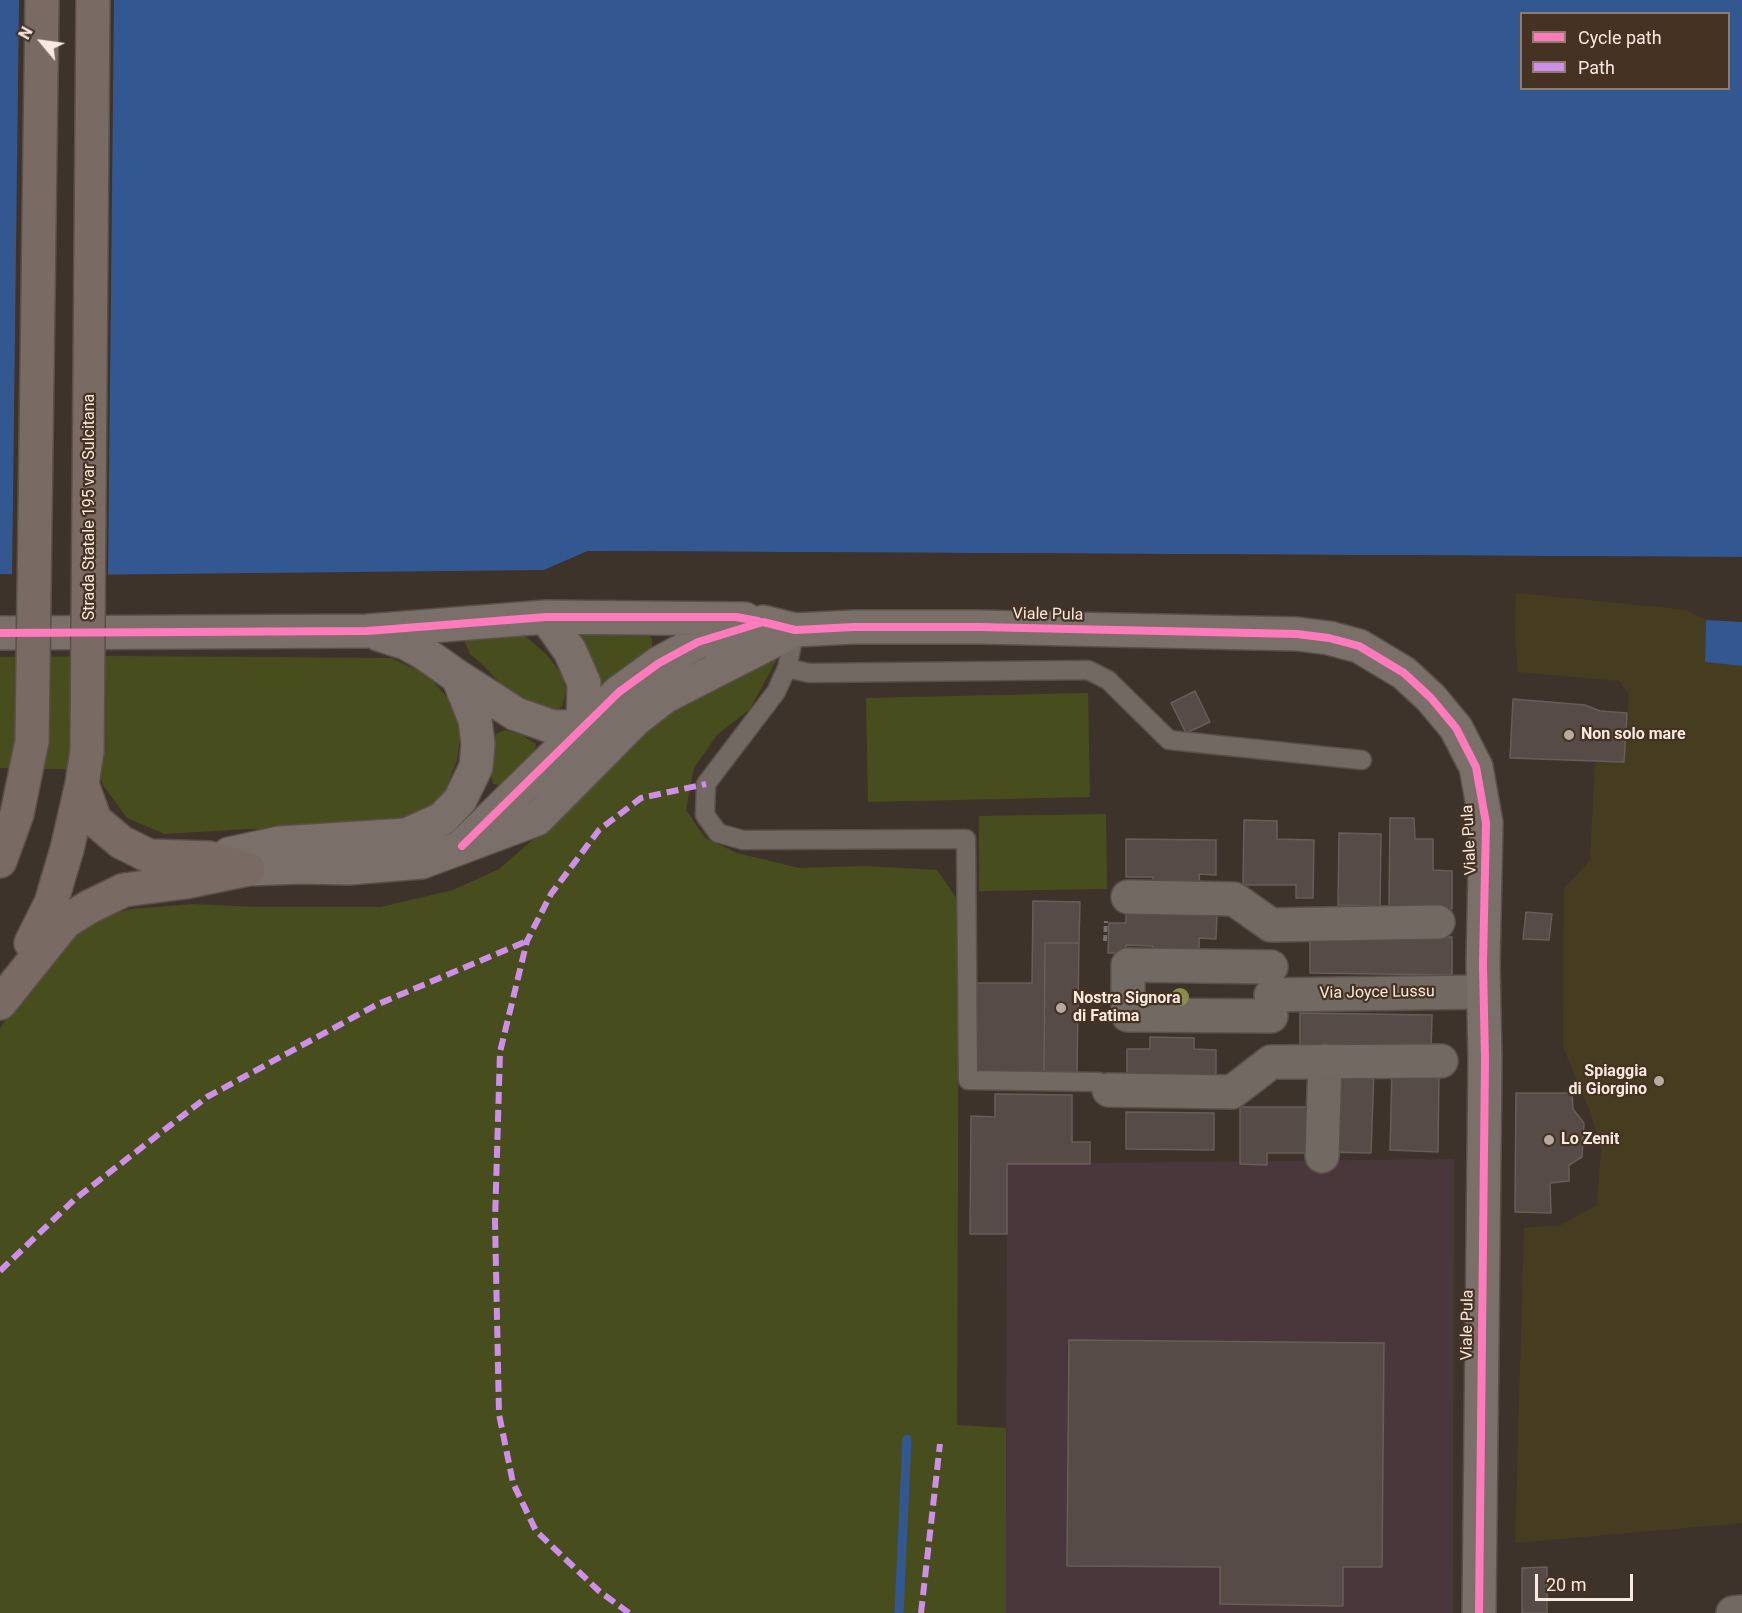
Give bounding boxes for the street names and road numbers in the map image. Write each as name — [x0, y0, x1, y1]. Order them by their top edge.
street label: Strada Statale 195 var Sulcitana — [80, 394, 100, 620]
street label: Viale Pula — [1013, 605, 1083, 625]
street label: Viale Pula — [1459, 804, 1481, 876]
street label: Via Joyce Lussu — [1319, 982, 1435, 1004]
street label: Viale Pula — [1458, 1290, 1478, 1360]

